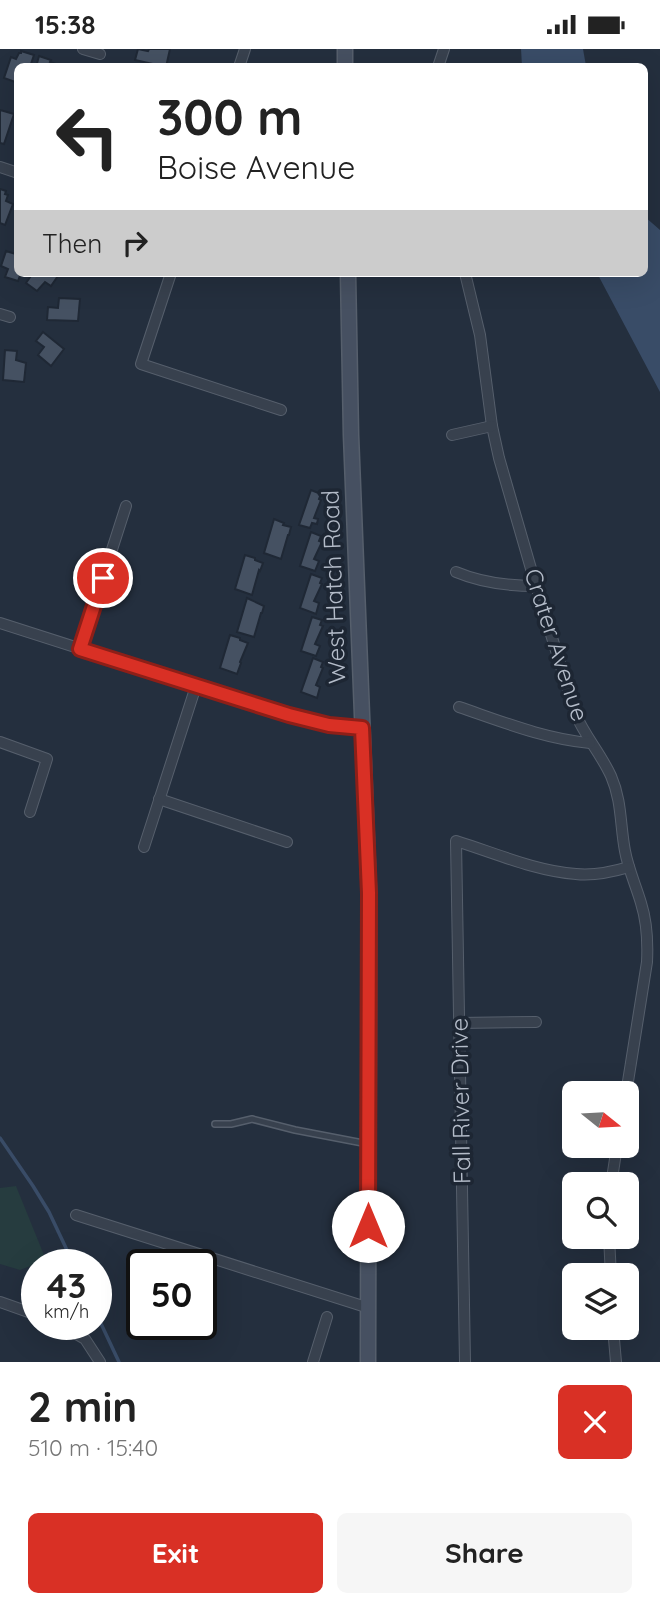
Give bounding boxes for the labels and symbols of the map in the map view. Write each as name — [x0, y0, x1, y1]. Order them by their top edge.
street label: West Hatch Road — [315, 489, 351, 685]
pin — [73, 548, 133, 608]
street label: Crater Avenue — [518, 565, 596, 725]
street label: Fall River Drive — [444, 1018, 476, 1184]
north arrow — [562, 1081, 639, 1159]
position arrow — [331, 1189, 405, 1263]
speed limit sign: 50 — [126, 1249, 217, 1340]

